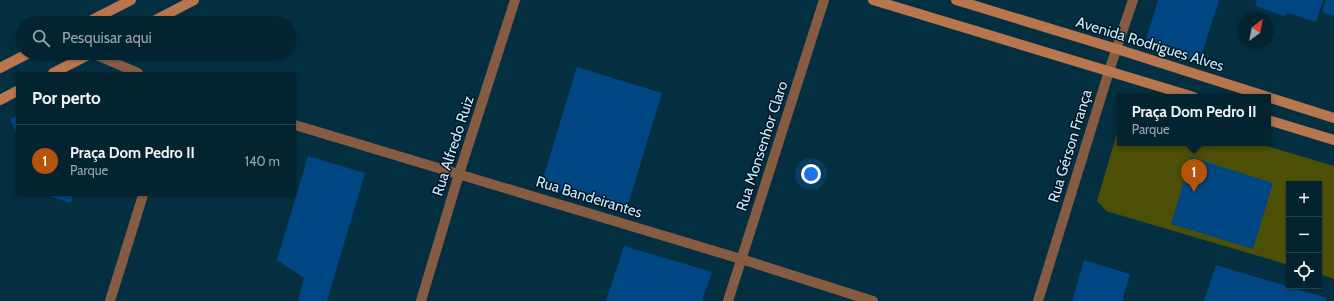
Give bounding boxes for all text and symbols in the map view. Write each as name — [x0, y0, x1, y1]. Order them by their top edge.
north arrow — [1238, 12, 1274, 48]
street label: Avenida Rodrigues Alves — [1074, 13, 1226, 75]
search box — [16, 16, 296, 60]
icon: search — [30, 27, 52, 49]
text: Pesquisar aqui — [62, 29, 152, 47]
street label: Rua Monsenhor Claro — [733, 79, 791, 213]
street label: Rua Gérson França — [1044, 87, 1096, 205]
text: Por perto — [32, 88, 101, 108]
street label: Rua Alfredo Ruiz — [428, 94, 478, 198]
popup — [1117, 94, 1271, 146]
text: Praça Dom Pedro II — [1132, 103, 1256, 121]
text: Parque — [1132, 121, 1170, 137]
text: Praça Dom Pedro II — [70, 144, 195, 162]
text: 1 — [43, 153, 47, 169]
text: 140 m — [245, 153, 280, 169]
pin: 1 — [1181, 159, 1207, 192]
text: Parque — [70, 162, 108, 178]
your location — [801, 164, 821, 184]
street label: Rua Bandeirantes — [534, 172, 644, 222]
map controls — [1286, 181, 1322, 289]
button: + — [1286, 181, 1322, 217]
button: − — [1286, 217, 1322, 253]
button: locate — [1286, 253, 1322, 289]

